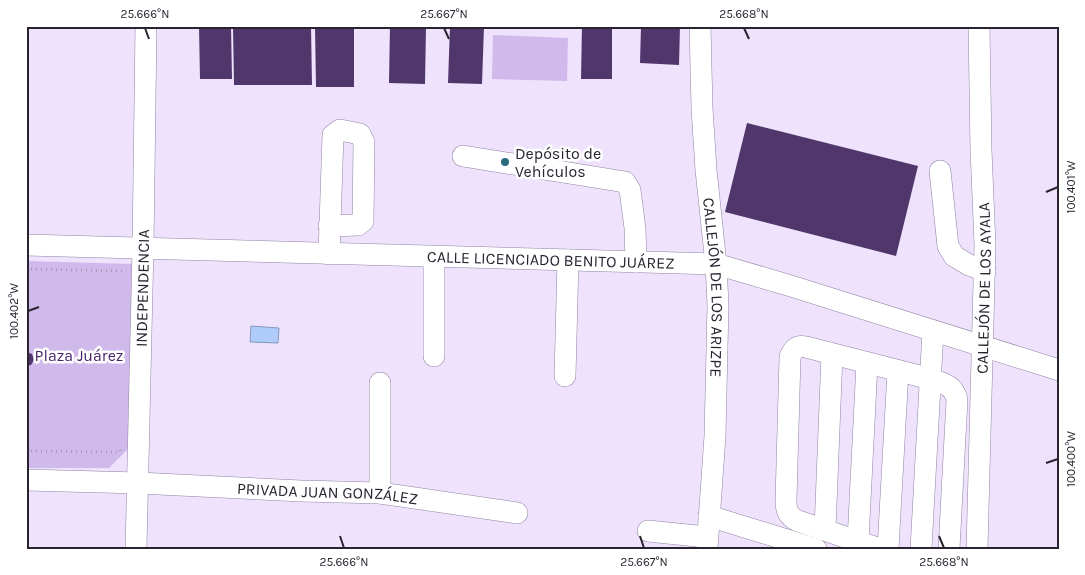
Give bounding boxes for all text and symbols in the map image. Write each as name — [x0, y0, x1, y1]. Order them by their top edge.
text: 25.666°N — [121, 7, 169, 21]
text: 25.667°N — [420, 7, 468, 21]
text: 25.668°N — [719, 7, 769, 21]
place label: Depósito de Vehículos — [515, 144, 601, 181]
marker: Depósito de Vehículos — [499, 156, 511, 168]
text: 100.401°W — [1064, 160, 1078, 213]
street label: CALLEJÓN DE LOS ARIZPE — [699, 197, 727, 377]
street label: CALLEJÓN DE LOS AYALA — [973, 202, 995, 374]
street label: INDEPENDENCIA — [132, 229, 153, 347]
street label: CALLE LICENCIADO BENITO JUÁREZ — [427, 247, 675, 273]
text: 100.402°W — [7, 283, 21, 339]
park label: Plaza Juárez — [35, 346, 123, 365]
text: 100.400°W — [1064, 431, 1078, 487]
street label: PRIVADA JUAN GONZÁLEZ — [237, 479, 419, 508]
text: 25.666°N — [320, 555, 368, 569]
text: 25.667°N — [620, 555, 668, 569]
text: 25.668°N — [919, 555, 969, 569]

